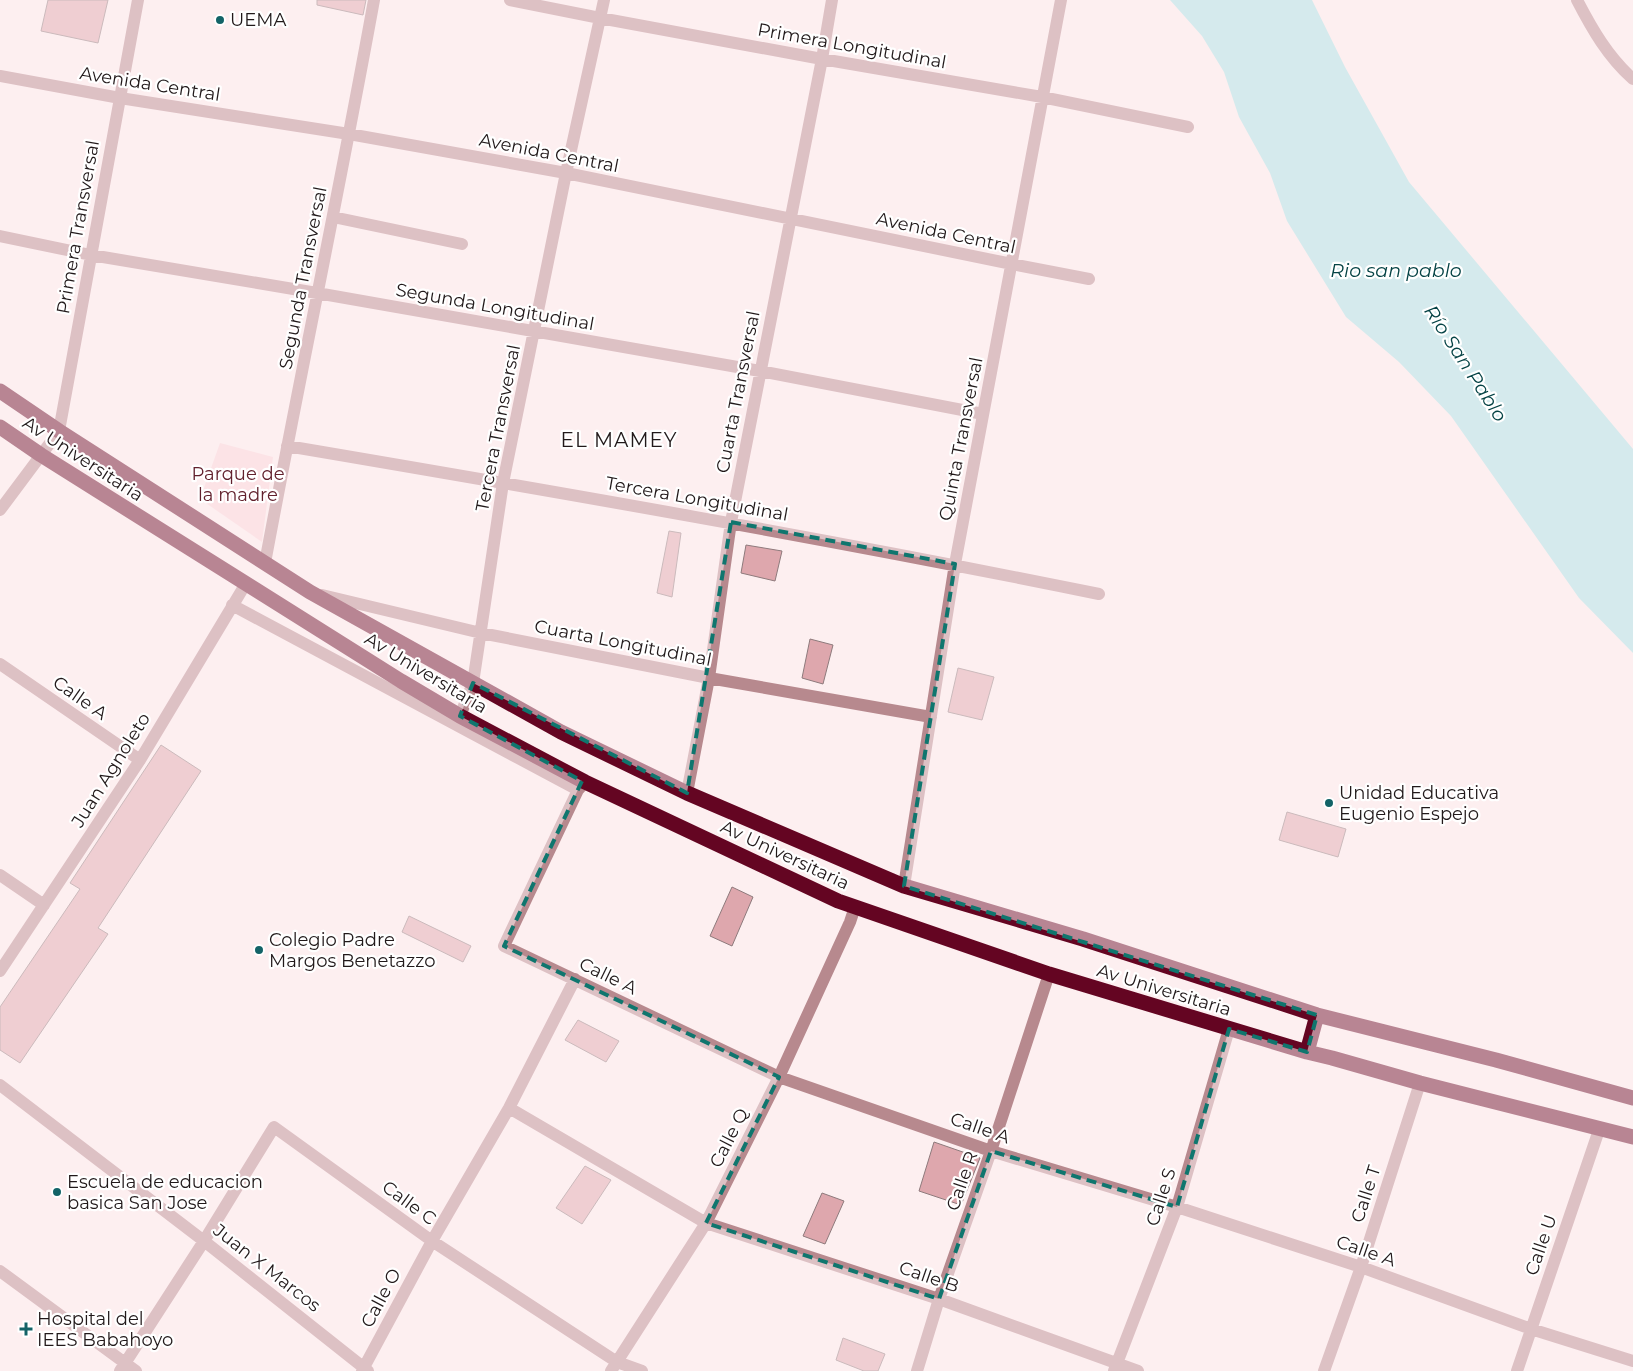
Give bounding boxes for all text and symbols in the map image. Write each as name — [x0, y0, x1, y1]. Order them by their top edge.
place label: UEMA — [230, 9, 286, 31]
marker: UEMA — [214, 14, 226, 26]
street label: Primera Longitudinal — [756, 19, 948, 73]
street label: Avenida Central — [78, 62, 222, 106]
street label: Avenida Central — [477, 129, 621, 177]
street label: Primera Transversal — [52, 138, 104, 316]
street label: Segunda Transversal — [274, 185, 332, 371]
street label: Avenida Central — [874, 207, 1018, 259]
water label: Rio san pablo — [1330, 259, 1462, 282]
street label: Segunda Longitudinal — [394, 279, 596, 335]
water label: Río San Pablo — [1419, 301, 1512, 426]
street label: Cuarta Transversal — [711, 309, 765, 475]
street label: Tercera Transversal — [471, 343, 525, 513]
street label: Quinta Transversal — [934, 355, 988, 523]
street label: Av Universitaria — [19, 412, 147, 506]
district label: EL MAMEY — [561, 428, 677, 452]
park label: Parque de la madre — [191, 463, 285, 506]
street label: Tercera Longitudinal — [604, 472, 790, 526]
street label: Cuarta Longitudinal — [533, 615, 713, 671]
street label: Av Universitaria — [361, 628, 491, 718]
street label: Calle A — [49, 671, 112, 725]
street label: Juan Agnoleto — [66, 709, 155, 832]
place label: Unidad Educativa Eugenio Espejo — [1339, 782, 1499, 825]
marker: Unidad Educativa Eugenio Espejo — [1323, 797, 1335, 809]
street label: Av Universitaria — [717, 816, 853, 894]
place label: Colegio Padre Margos Benetazzo — [269, 929, 436, 972]
marker: Colegio Padre Margos Benetazzo — [253, 944, 265, 956]
street label: Calle A — [576, 953, 641, 999]
street label: Av Universitaria — [1094, 959, 1234, 1021]
street label: Calle Q — [705, 1105, 753, 1171]
street label: Calle A — [947, 1108, 1013, 1148]
street label: Calle R — [942, 1148, 982, 1214]
street label: Calle T — [1346, 1162, 1386, 1225]
street label: Calle S — [1141, 1165, 1181, 1229]
place label: Escuela de educacion basica San Jose — [67, 1171, 263, 1214]
street label: Calle C — [378, 1176, 440, 1230]
marker: Escuela de educacion basica San Jose — [51, 1186, 63, 1198]
street label: Calle U — [1520, 1212, 1562, 1278]
street label: Juan X Marcos — [208, 1219, 325, 1317]
street label: Calle A — [1333, 1231, 1399, 1271]
street label: Calle B — [896, 1256, 962, 1298]
street label: Calle O — [356, 1265, 406, 1331]
place label: Hospital del IEES Babahoyo — [37, 1308, 173, 1351]
marker: Hospital del IEES Babahoyo — [19, 1322, 33, 1336]

